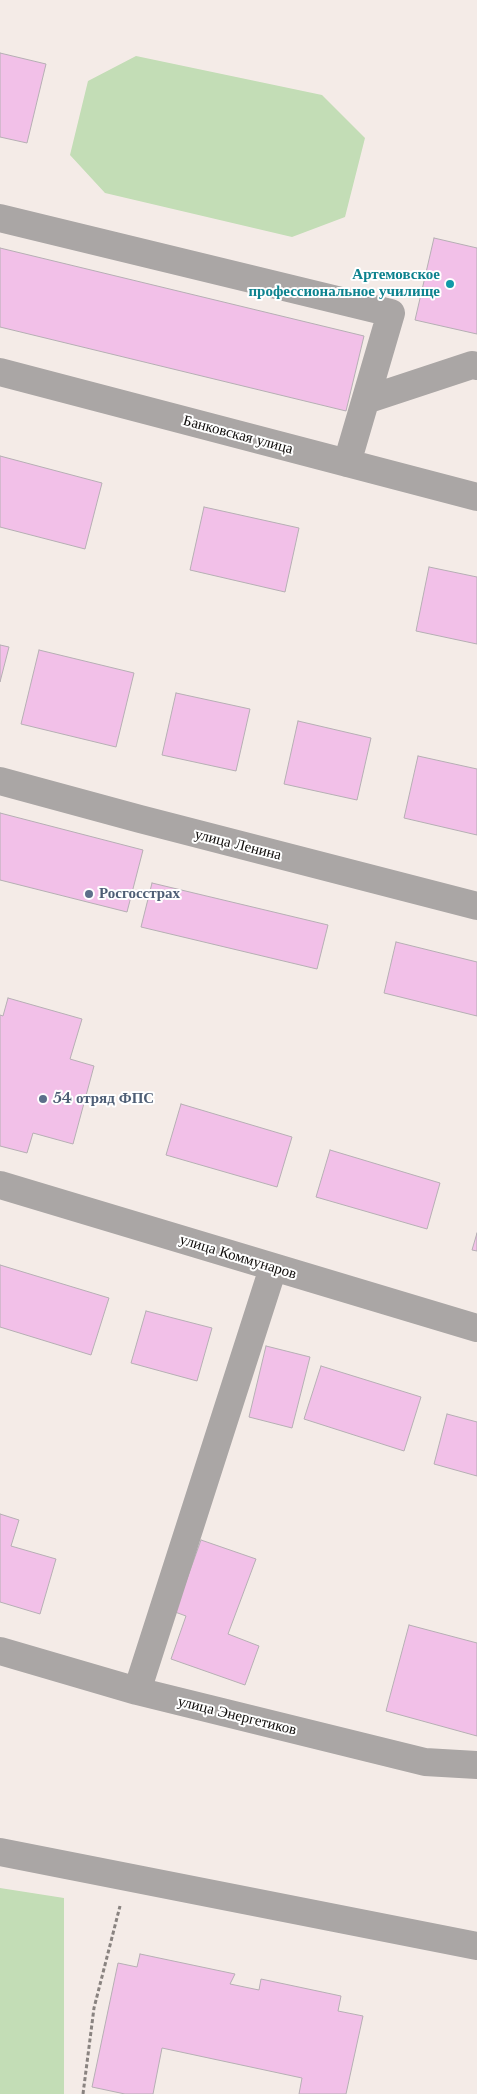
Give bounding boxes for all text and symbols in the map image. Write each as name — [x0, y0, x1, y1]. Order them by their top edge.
place label: Артемовское профессиональное училище — [248, 266, 440, 301]
marker: Артемовское профессиональное училище — [444, 278, 456, 290]
street label: Банковская улица — [181, 412, 295, 458]
street label: улица Ленина — [193, 826, 283, 864]
place label: Росгосстрах — [99, 885, 180, 903]
marker: Росгосстрах — [83, 888, 95, 900]
place label: 54 отряд ФПС — [53, 1090, 154, 1108]
marker: 54 отряд ФПС — [37, 1093, 49, 1105]
street label: улица Коммунаров — [177, 1231, 299, 1283]
street label: улица Энергетиков — [176, 1693, 298, 1739]

